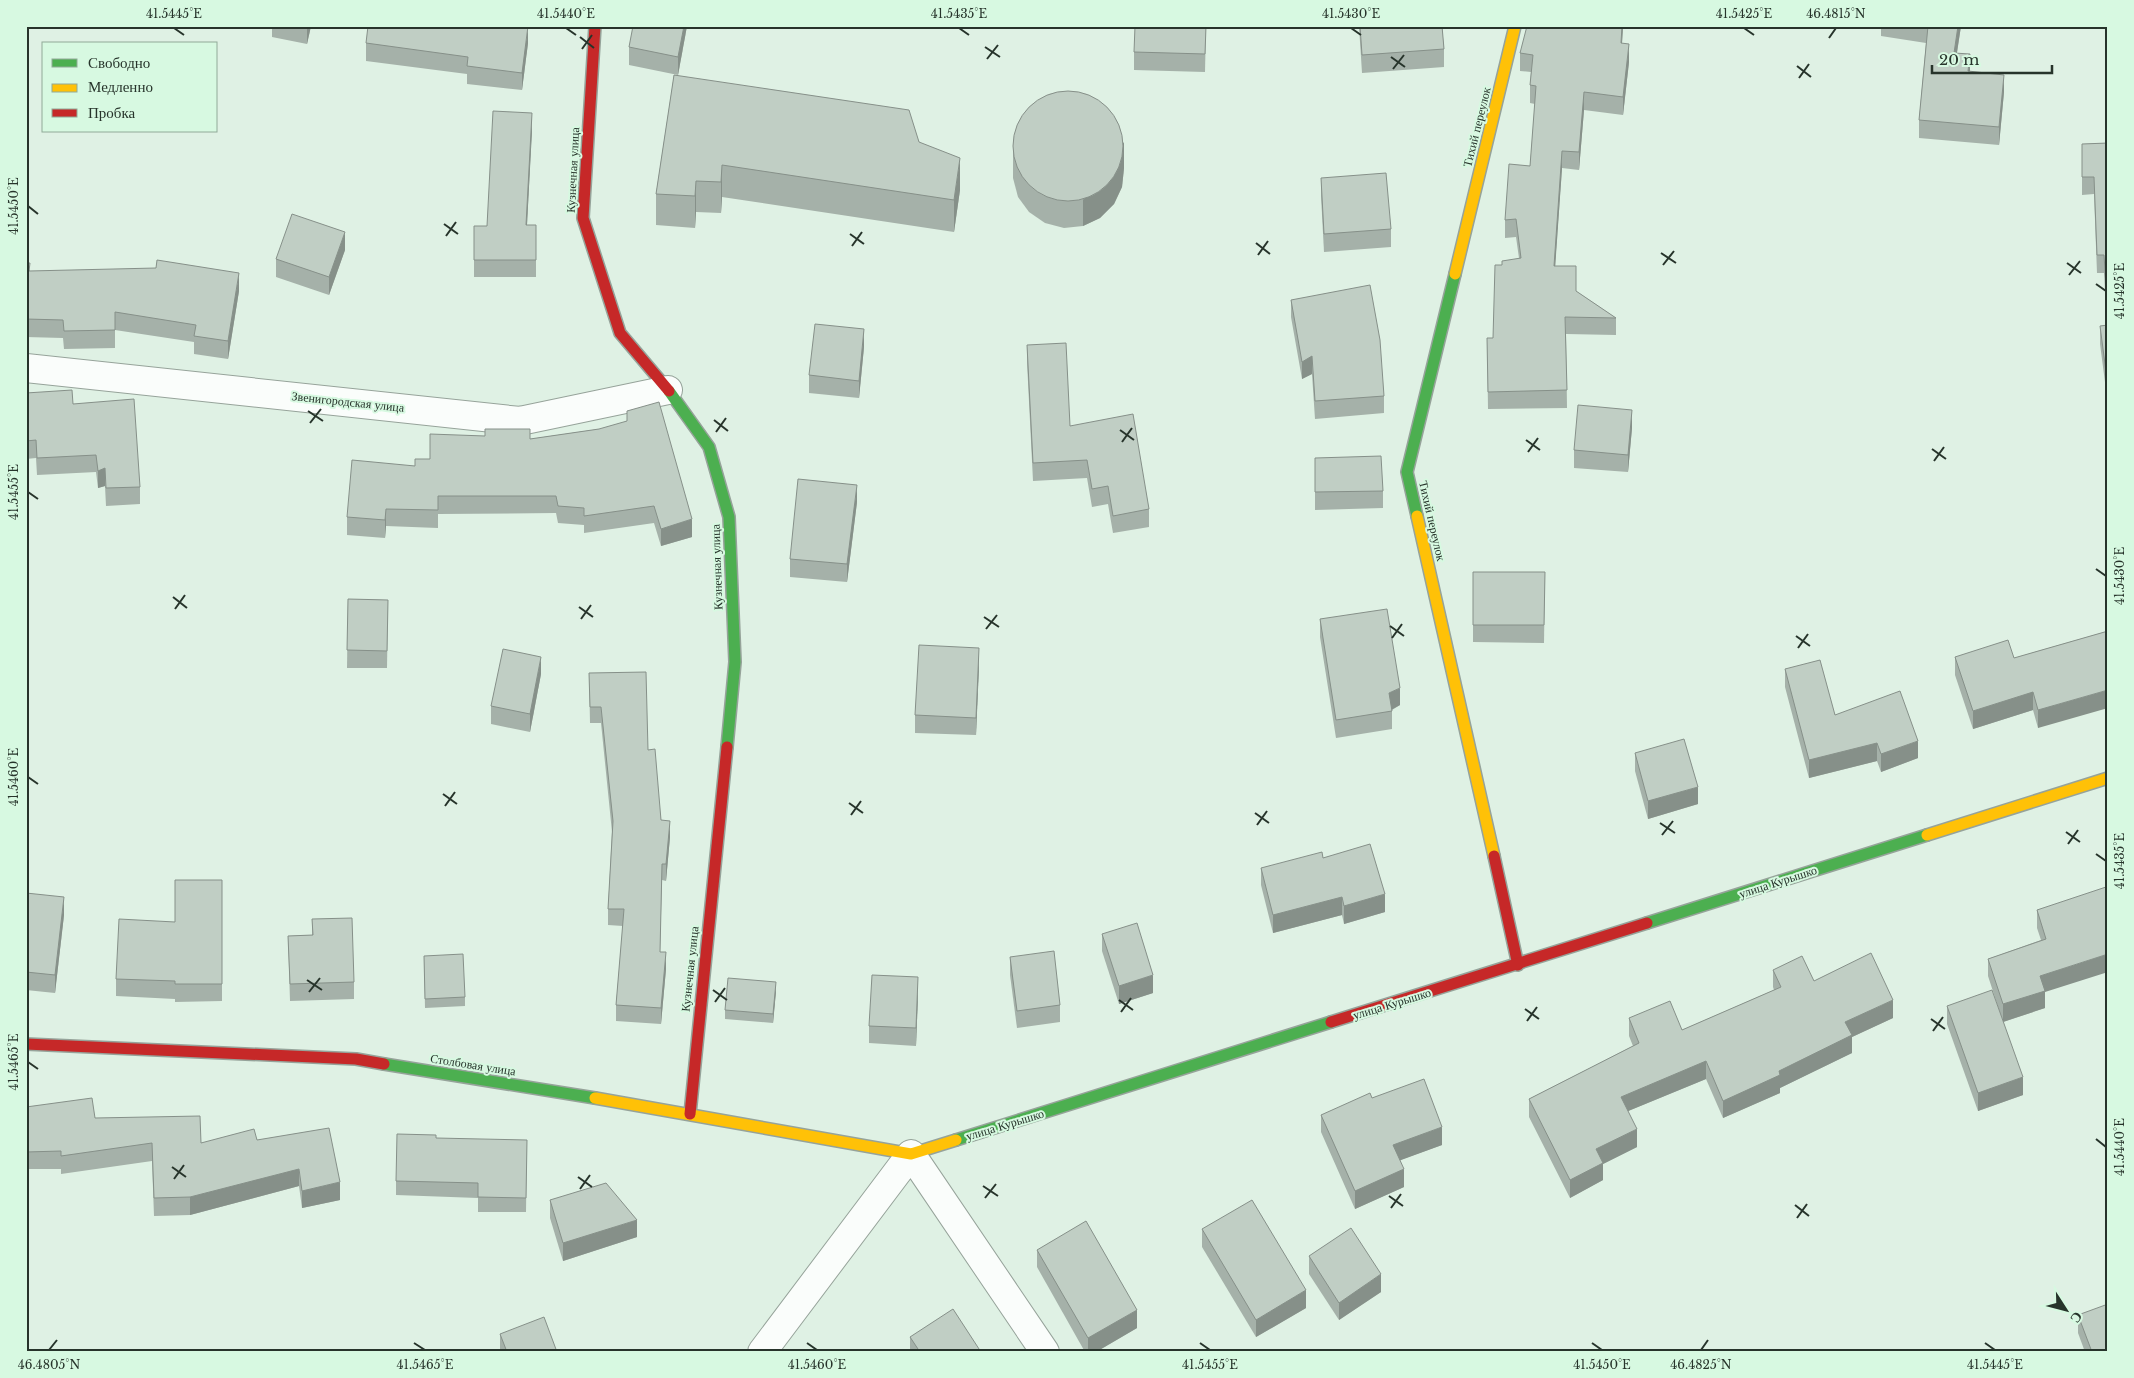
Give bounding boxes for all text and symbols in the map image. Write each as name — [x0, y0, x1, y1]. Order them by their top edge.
text: 41.5445°E — [146, 6, 202, 21]
text: 41.5440°E — [537, 6, 595, 21]
text: 41.5435°E — [931, 6, 988, 21]
text: 41.5430°E — [1322, 6, 1380, 21]
text: 41.5425°E — [1716, 6, 1773, 21]
text: 46.4815°N — [1806, 6, 1866, 21]
legend — [42, 42, 218, 132]
scale bar — [1932, 42, 2052, 74]
text: 20 m — [1939, 50, 1979, 69]
text: Свободно — [88, 53, 150, 72]
text: Медленно — [88, 77, 153, 96]
street label: Тихий переулок — [1459, 85, 1494, 168]
text: Пробка — [88, 103, 136, 122]
street label: Кузнечная улица — [563, 126, 582, 213]
text: 41.5450°E — [6, 177, 21, 235]
text: 41.5425°E — [2112, 262, 2127, 319]
street label: Звенигородская улица — [291, 388, 406, 415]
text: 41.5455°E — [6, 464, 21, 520]
street label: Тихий переулок — [1416, 479, 1449, 563]
street label: Кузнечная улица — [707, 523, 725, 610]
text: 41.5430°E — [2112, 547, 2127, 605]
text: 41.5460°E — [6, 747, 21, 806]
text: 41.5435°E — [2112, 832, 2127, 889]
street label: улица Курышко — [1737, 862, 1819, 901]
street label: Кузнечная улица — [678, 925, 702, 1012]
street label: улица Курышко — [1351, 985, 1433, 1022]
text: 41.5465°E — [6, 1033, 21, 1090]
street label: Столбовая улица — [429, 1050, 518, 1079]
street label: улица Курышко — [964, 1106, 1046, 1143]
text: 41.5440°E — [2112, 1118, 2127, 1176]
north arrow — [2042, 1286, 2092, 1336]
text: С — [2066, 1308, 2087, 1327]
text: 46.4805°N — [18, 1357, 80, 1372]
text: 41.5465°E — [397, 1357, 454, 1372]
text: 41.5460°E — [788, 1357, 847, 1372]
text: 41.5455°E — [1182, 1357, 1238, 1372]
text: 41.5450°E — [1573, 1357, 1631, 1372]
text: 46.4825°N — [1670, 1357, 1732, 1372]
text: 41.5445°E — [1967, 1357, 2023, 1372]

